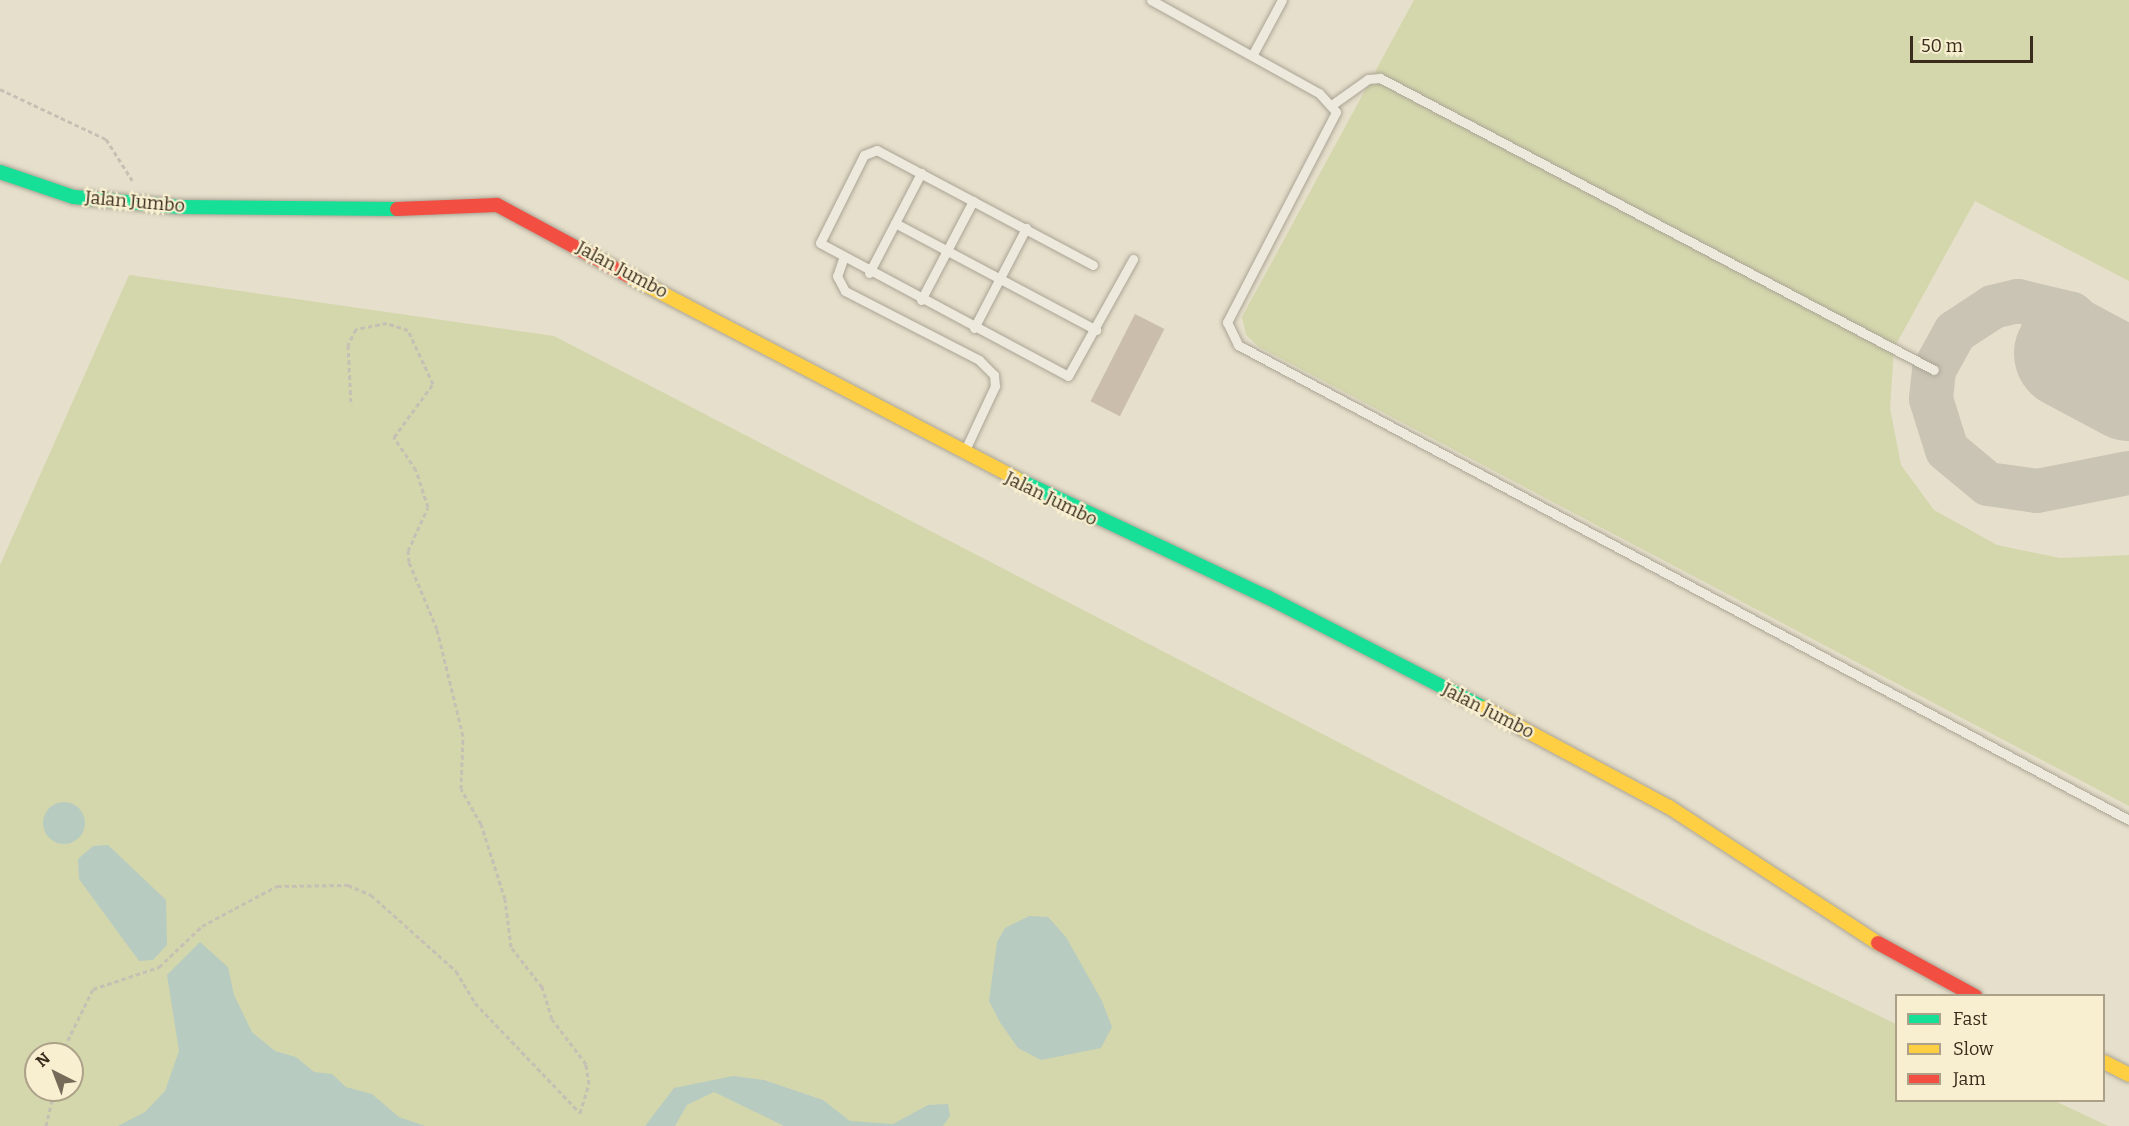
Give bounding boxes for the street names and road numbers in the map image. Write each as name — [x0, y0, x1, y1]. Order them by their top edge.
street label: Jalan Jumbo — [84, 187, 186, 217]
street label: Jalan Jumbo — [573, 237, 671, 303]
street label: Jalan Jumbo — [1001, 467, 1101, 531]
street label: Jalan Jumbo — [1439, 679, 1537, 743]

